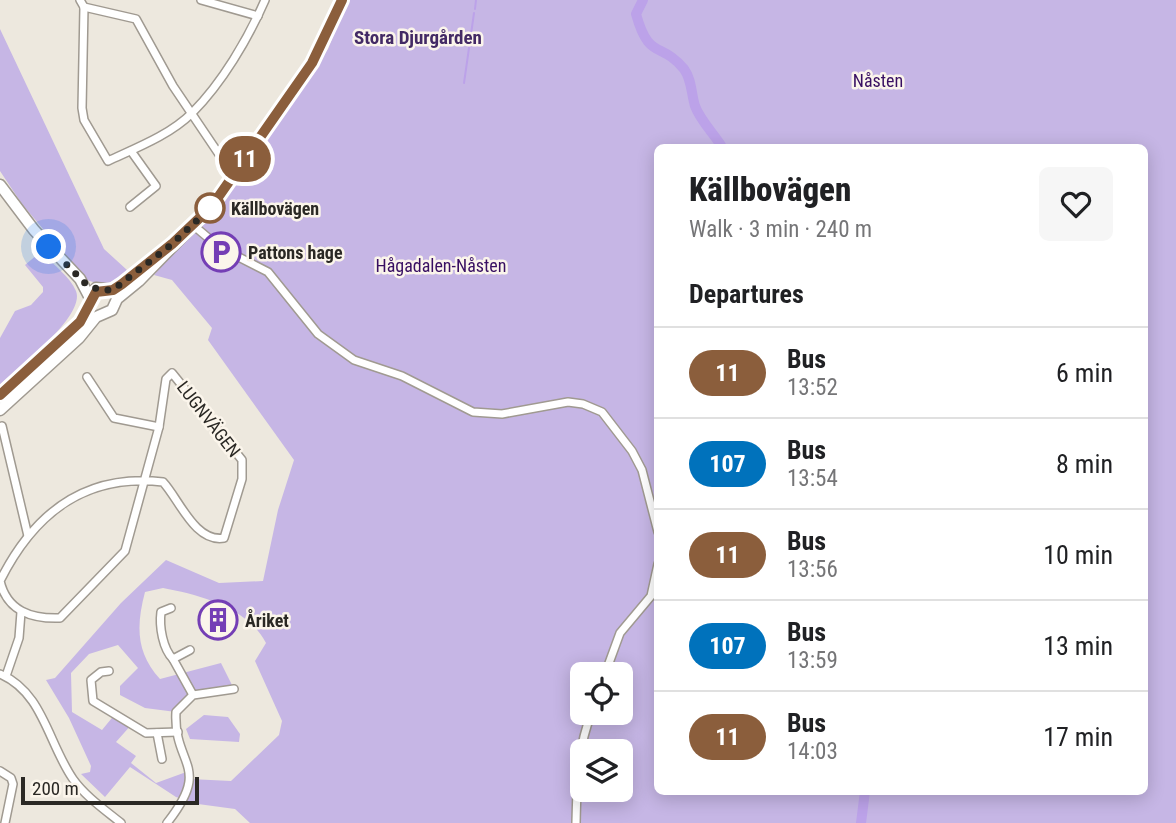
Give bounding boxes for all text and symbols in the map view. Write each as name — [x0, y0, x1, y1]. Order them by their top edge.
district label: Stora Djurgården — [354, 26, 482, 49]
park label: Nåsten — [853, 70, 903, 91]
line badge: 11 — [214, 136, 276, 182]
text: 11 — [233, 145, 257, 173]
button: heart — [1039, 167, 1113, 241]
text: Källbovägen — [689, 170, 851, 209]
marker: Källbovägen — [195, 193, 225, 223]
place label: Källbovägen — [231, 198, 319, 219]
text: Walk · 3 min · 240 m — [689, 216, 872, 243]
your location — [31, 229, 66, 264]
parking icon: Pattons hage — [200, 231, 242, 273]
place label: Pattons hage — [248, 242, 343, 263]
park label: Hågadalen-Nåsten — [375, 255, 507, 276]
text: Departures — [689, 279, 804, 309]
text: Bus — [787, 344, 826, 374]
text: 6 min — [1056, 358, 1113, 388]
text: 11 — [715, 359, 740, 387]
text: 13:52 — [787, 374, 838, 401]
street label: LUGNVÄGEN — [173, 377, 245, 461]
text: Bus — [787, 435, 826, 465]
text: 8 min — [1056, 449, 1113, 479]
text: 107 — [709, 450, 746, 478]
text: 13:54 — [787, 465, 838, 492]
text: Bus — [787, 526, 826, 556]
text: 10 min — [1043, 540, 1113, 570]
text: 11 — [715, 541, 740, 569]
text: 13:56 — [787, 556, 838, 583]
building icon: Åriket — [197, 599, 239, 641]
place label: Åriket — [245, 609, 289, 631]
text: Bus — [787, 617, 826, 647]
text: 13 min — [1043, 631, 1113, 661]
text: 107 — [709, 632, 746, 660]
text: 13:59 — [787, 647, 838, 674]
map controls — [570, 662, 633, 802]
button: locate — [570, 662, 633, 725]
text: Bus — [787, 708, 826, 738]
text: 17 min — [1043, 722, 1113, 752]
text: 11 — [715, 723, 740, 751]
text: 14:03 — [787, 738, 838, 765]
button: layers — [570, 739, 633, 802]
scale bar — [21, 774, 200, 806]
text: 200 m — [32, 777, 79, 800]

